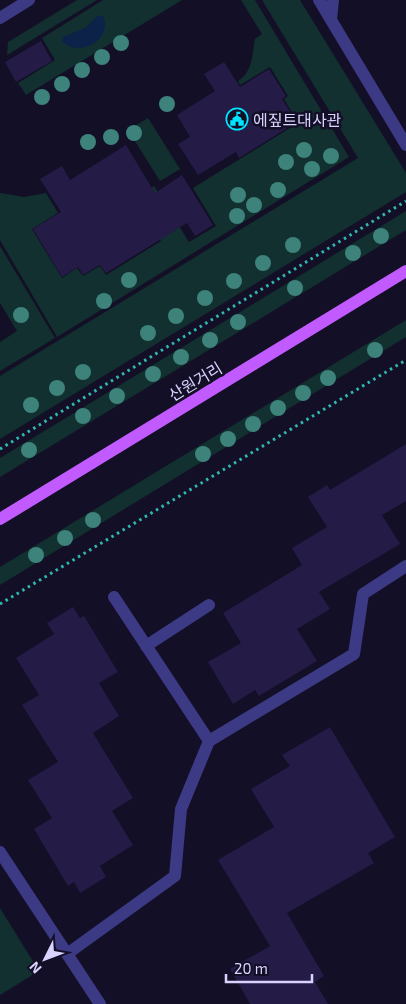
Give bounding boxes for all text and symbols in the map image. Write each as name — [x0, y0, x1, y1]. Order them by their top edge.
public building icon: 에짚트대사관 — [225, 107, 249, 131]
place label: 에짚트대사관 — [253, 110, 342, 129]
street label: 산원거리 — [165, 358, 225, 404]
north arrow — [20, 934, 70, 984]
scale bar — [226, 952, 312, 984]
text: N — [25, 959, 45, 977]
text: 20 m — [234, 959, 268, 977]

